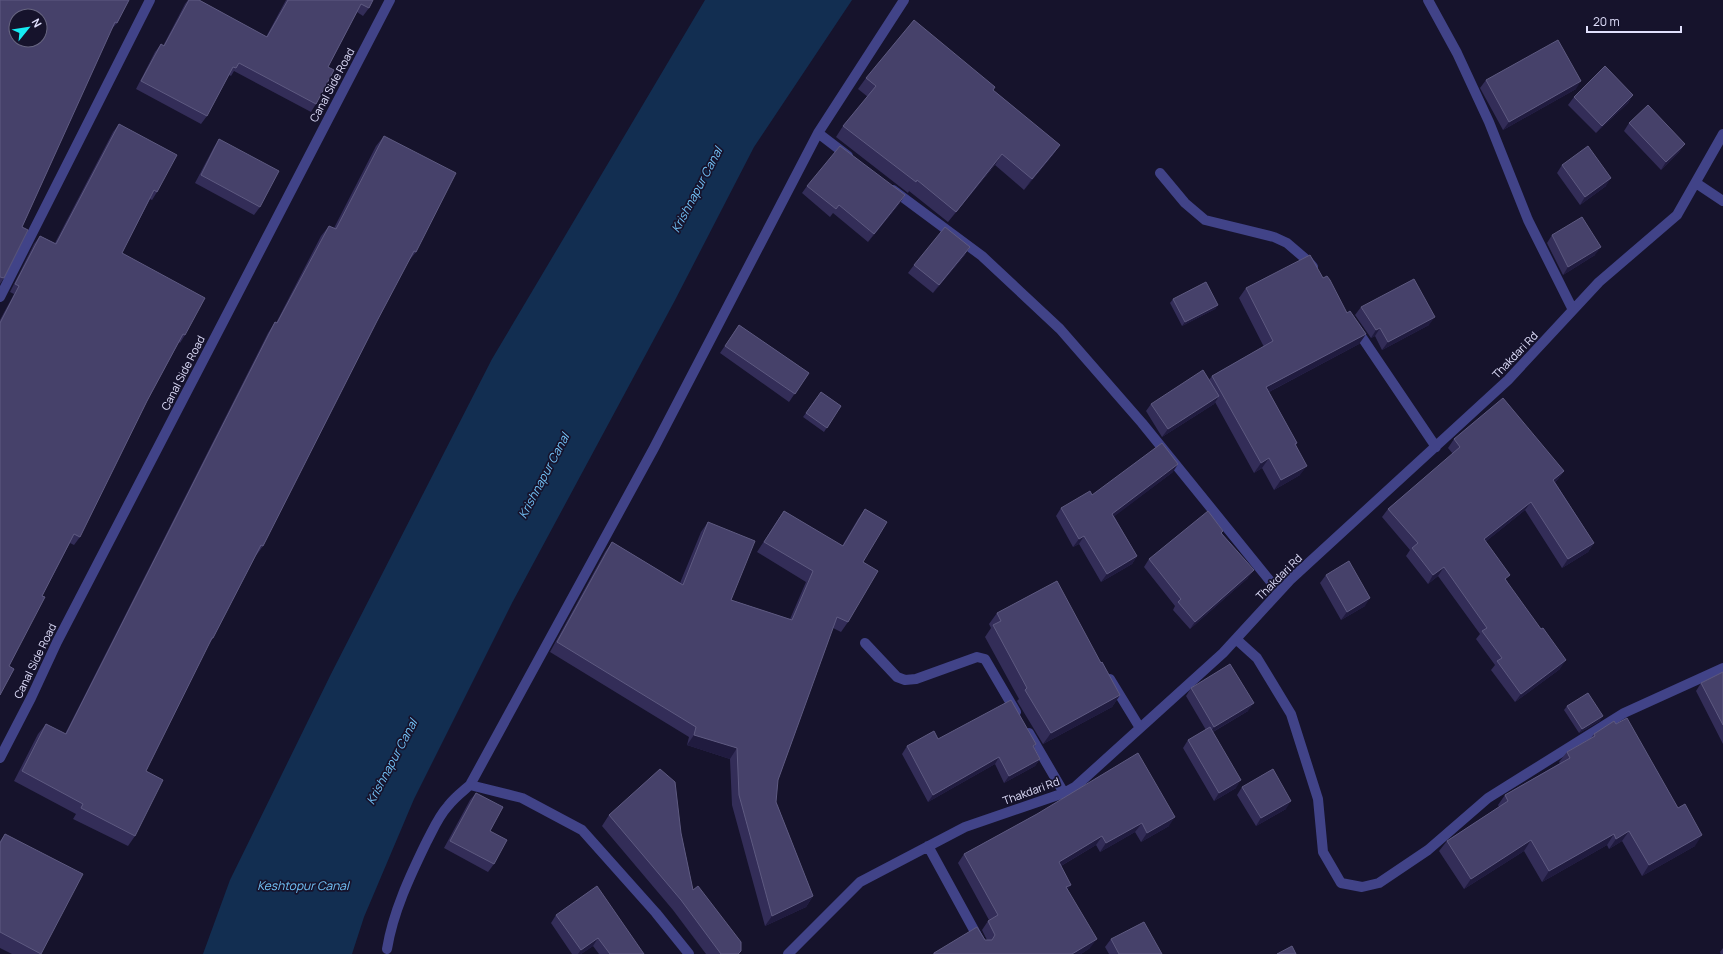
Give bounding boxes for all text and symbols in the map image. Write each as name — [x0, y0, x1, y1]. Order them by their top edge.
north arrow — [8, 8, 48, 48]
scale bar — [1587, 8, 1681, 34]
text: 20 m — [1593, 13, 1620, 30]
text: N — [29, 16, 46, 30]
street label: Canal Side Road — [306, 45, 357, 124]
water label: Krishnapur Canal — [667, 142, 727, 235]
street label: Thakdari Rd — [1489, 328, 1541, 381]
street label: Canal Side Road — [157, 333, 208, 413]
water label: Krishnapur Canal — [514, 428, 574, 521]
street label: Thakdari Rd — [1252, 550, 1305, 603]
street label: Canal Side Road — [10, 621, 59, 701]
water label: Krishnapur Canal — [362, 714, 422, 807]
street label: Thakdari Rd — [1000, 773, 1061, 808]
water label: Keshtopur Canal — [257, 877, 351, 894]

